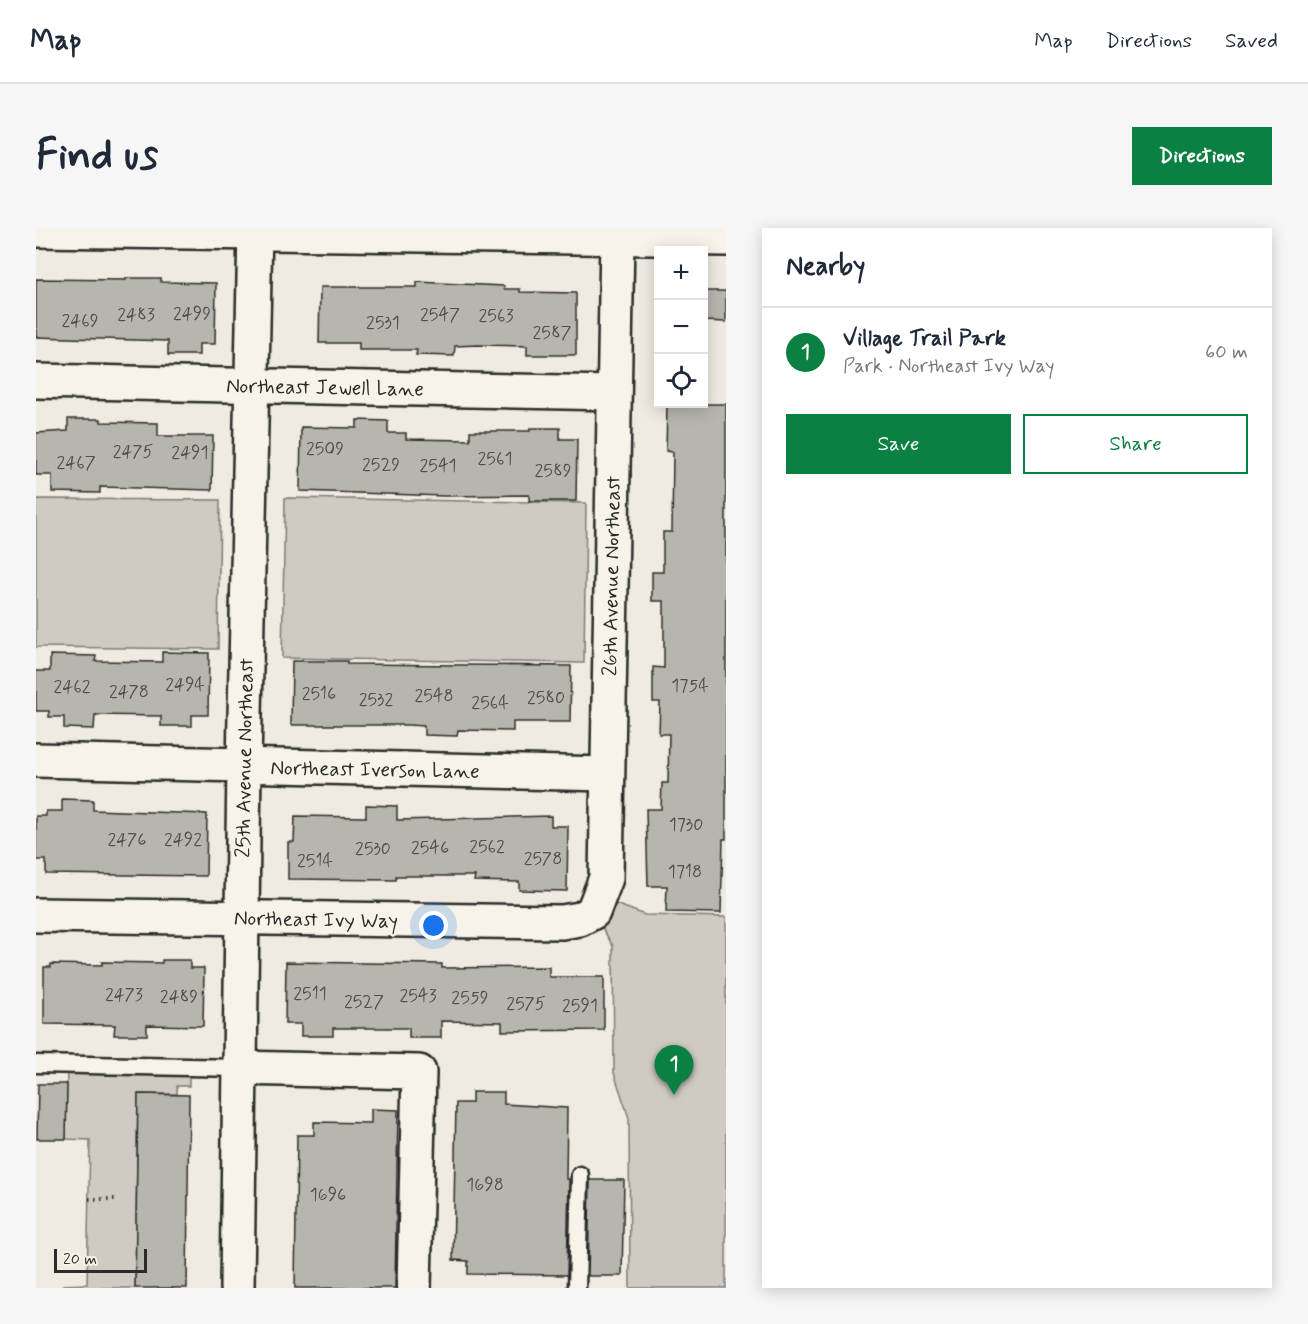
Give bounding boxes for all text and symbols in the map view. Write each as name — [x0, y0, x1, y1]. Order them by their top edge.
text: Map — [30, 23, 81, 60]
text: Map — [1034, 27, 1073, 55]
text: Directions — [1106, 27, 1192, 55]
text: Saved — [1225, 27, 1278, 55]
button: Directions — [1132, 127, 1272, 185]
text: Find us — [36, 129, 158, 184]
map controls — [654, 246, 708, 408]
button: + — [654, 246, 708, 300]
text: Nearby — [786, 250, 865, 284]
button: − — [654, 300, 708, 354]
house number: 2499 — [173, 302, 211, 326]
house number: 2483 — [117, 303, 155, 327]
house number: 2547 — [420, 303, 460, 327]
house number: 2563 — [478, 304, 514, 328]
house number: 2469 — [61, 309, 99, 333]
house number: 2531 — [366, 311, 400, 335]
house number: 2587 — [532, 321, 572, 345]
text: Village Trail Park — [843, 325, 1006, 353]
text: 1 — [801, 339, 810, 366]
text: 60 m — [1205, 339, 1248, 366]
text: Park · Northeast Ivy Way — [843, 353, 1054, 380]
button: locate — [654, 354, 708, 408]
street label: Northeast Jewell Lane — [226, 372, 424, 404]
button: Save — [786, 414, 1011, 474]
button: Share — [1023, 414, 1248, 474]
house number: 2509 — [306, 437, 344, 461]
house number: 2475 — [113, 440, 153, 464]
house number: 2491 — [171, 441, 209, 465]
house number: 2561 — [478, 447, 512, 471]
house number: 2467 — [56, 451, 96, 475]
house number: 2529 — [362, 453, 400, 477]
house number: 2541 — [419, 454, 457, 478]
house number: 2589 — [535, 459, 572, 483]
street label: 26th Avenue Northeast — [596, 475, 628, 676]
street label: 25th Avenue Northeast — [229, 657, 261, 858]
house number: 2494 — [165, 673, 205, 697]
house number: 1754 — [671, 674, 709, 698]
house number: 2462 — [53, 675, 91, 699]
house number: 2478 — [109, 680, 149, 704]
house number: 2516 — [302, 682, 336, 706]
house number: 2548 — [414, 684, 454, 708]
house number: 2580 — [527, 686, 565, 710]
house number: 2532 — [359, 688, 393, 712]
house number: 2564 — [471, 691, 509, 715]
street label: Northeast Iverson Lane — [270, 754, 480, 786]
house number: 1730 — [669, 813, 703, 837]
house number: 2476 — [107, 828, 147, 852]
house number: 2492 — [164, 828, 202, 852]
house number: 2562 — [469, 835, 505, 859]
house number: 2546 — [411, 836, 449, 860]
house number: 2530 — [355, 837, 391, 861]
house number: 2578 — [524, 847, 562, 871]
house number: 2514 — [297, 849, 333, 873]
house number: 1718 — [668, 860, 702, 884]
street label: Northeast Ivy Way — [234, 905, 398, 935]
your location — [419, 911, 448, 940]
house number: 2511 — [293, 982, 327, 1006]
house number: 2473 — [105, 983, 143, 1007]
house number: 2543 — [399, 984, 437, 1008]
house number: 2489 — [160, 985, 198, 1009]
house number: 2559 — [451, 986, 489, 1010]
house number: 2527 — [344, 990, 384, 1014]
house number: 2575 — [506, 992, 546, 1016]
house number: 2591 — [562, 994, 598, 1018]
pin: 1 — [654, 1046, 694, 1095]
house number: 1698 — [466, 1173, 504, 1197]
house number: 1696 — [310, 1183, 346, 1207]
scale bar — [54, 1246, 147, 1274]
text: 20 m — [63, 1249, 97, 1270]

